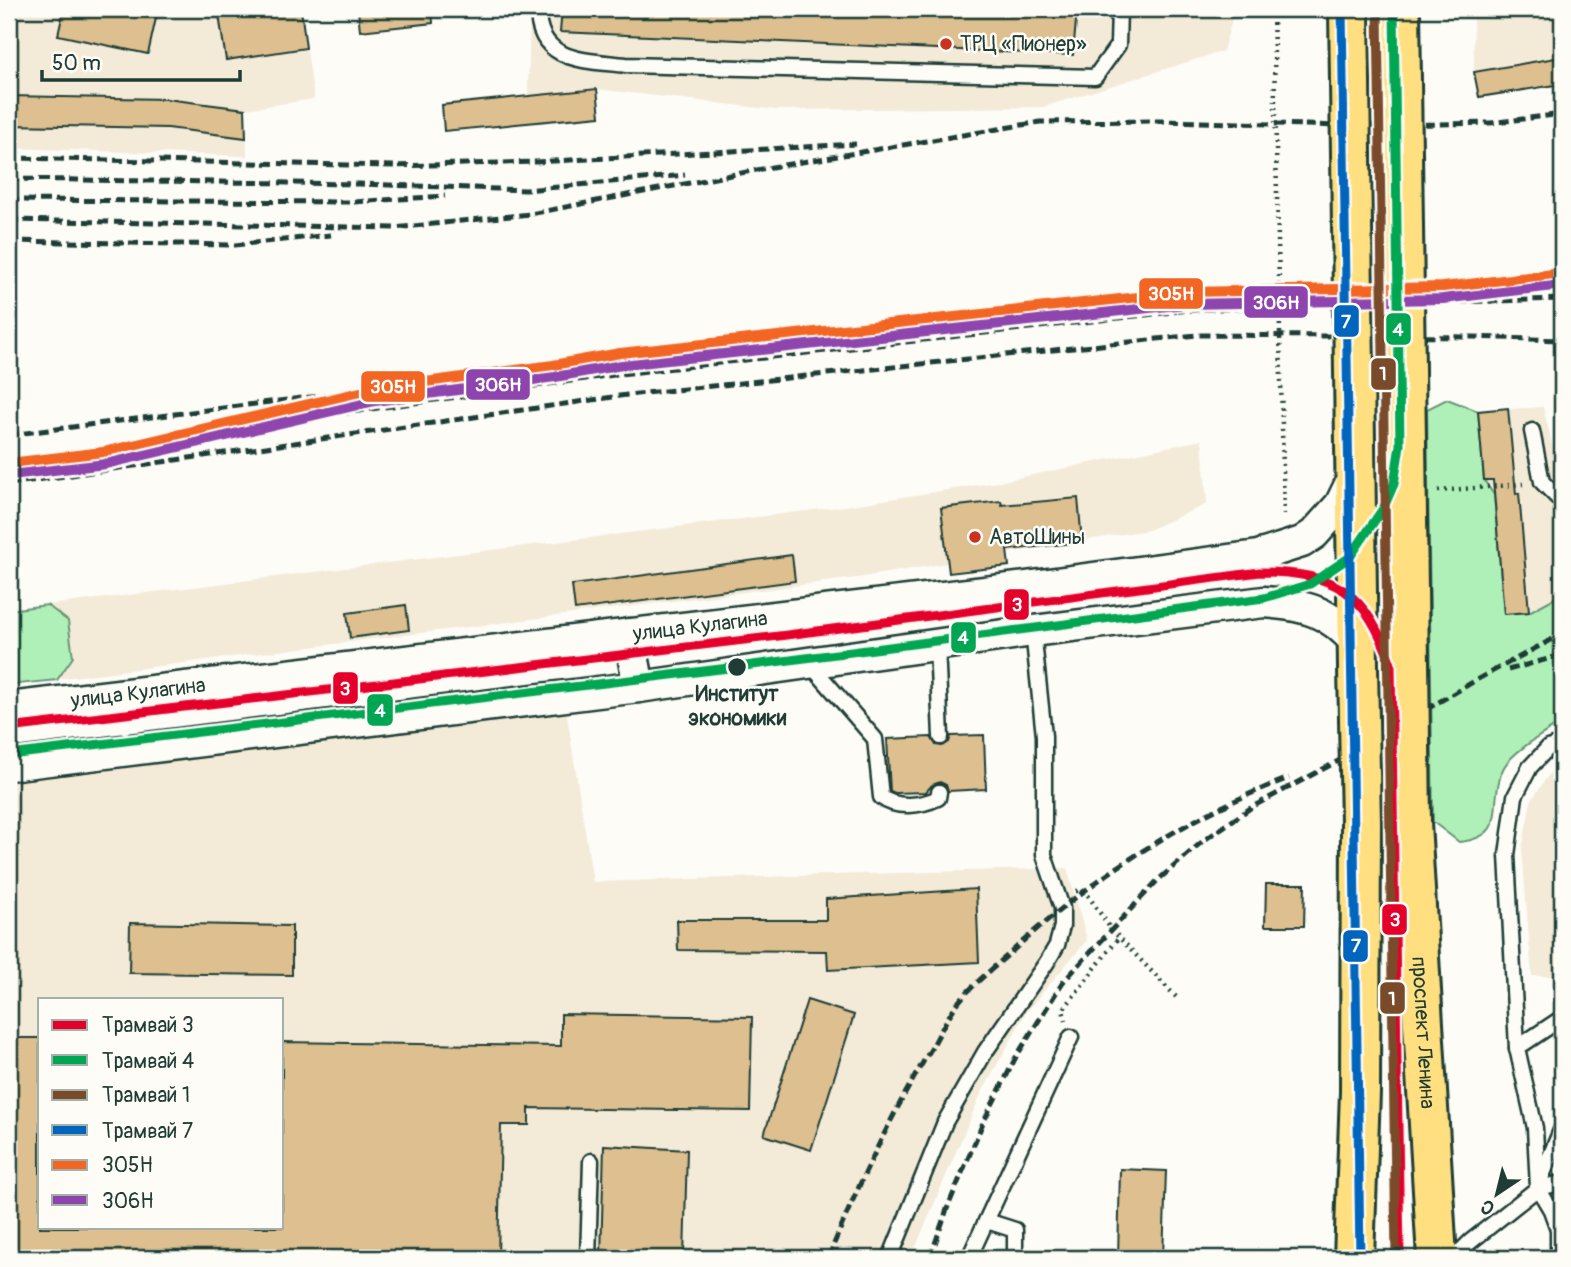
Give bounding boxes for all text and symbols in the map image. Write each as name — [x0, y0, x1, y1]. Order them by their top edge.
place label: ТРЦ «Пионер» — [960, 31, 1087, 58]
marker: ТРЦ «Пионер» — [938, 36, 954, 52]
scale bar — [42, 38, 240, 82]
text: 50 m — [52, 50, 101, 77]
line badge: 305Н — [1138, 277, 1204, 310]
text: 305Н — [1148, 282, 1194, 306]
line badge: 306Н — [1243, 285, 1309, 319]
text: 306Н — [1253, 291, 1299, 315]
line badge: 7 — [1333, 304, 1360, 338]
text: 7 — [1341, 310, 1352, 334]
line badge: 4 — [1385, 312, 1412, 346]
text: 4 — [1392, 318, 1404, 342]
line badge: 1 — [1370, 357, 1397, 391]
text: 1 — [1379, 362, 1387, 386]
line badge: 306Н — [465, 368, 531, 401]
line badge: 305Н — [360, 370, 426, 403]
text: 306Н — [475, 373, 521, 397]
text: 305Н — [370, 375, 416, 399]
place label: АвтоШины — [989, 524, 1085, 551]
marker: АвтоШины — [967, 529, 983, 545]
line badge: 3 — [1003, 588, 1030, 621]
text: 3 — [1012, 593, 1022, 617]
street label: улица Кулагина — [630, 604, 769, 647]
line badge: 4 — [950, 621, 977, 654]
text: 4 — [957, 626, 969, 650]
marker: Институт экономики — [726, 656, 748, 678]
street label: улица Кулагина — [68, 671, 207, 714]
line badge: 3 — [332, 671, 359, 705]
text: 3 — [340, 677, 350, 701]
place label: Институт экономики — [688, 681, 787, 732]
line badge: 4 — [366, 693, 394, 727]
text: 4 — [374, 699, 386, 723]
line badge: 3 — [1381, 903, 1408, 936]
text: 3 — [1390, 908, 1400, 932]
line badge: 7 — [1342, 929, 1369, 963]
text: 7 — [1351, 934, 1362, 958]
street label: проспект Ленина — [1405, 956, 1442, 1110]
line badge: 1 — [1379, 981, 1406, 1015]
text: 1 — [1388, 987, 1396, 1011]
legend — [38, 998, 284, 1228]
text: Трамвай 3 — [102, 1012, 194, 1039]
text: Трамвай 4 — [102, 1048, 194, 1075]
text: Трамвай 1 — [102, 1082, 190, 1109]
text: Трамвай 7 — [102, 1118, 193, 1145]
text: 305Н — [102, 1152, 153, 1179]
north arrow — [1462, 1158, 1532, 1228]
text: 306Н — [102, 1188, 154, 1215]
text: С — [1476, 1194, 1500, 1220]

